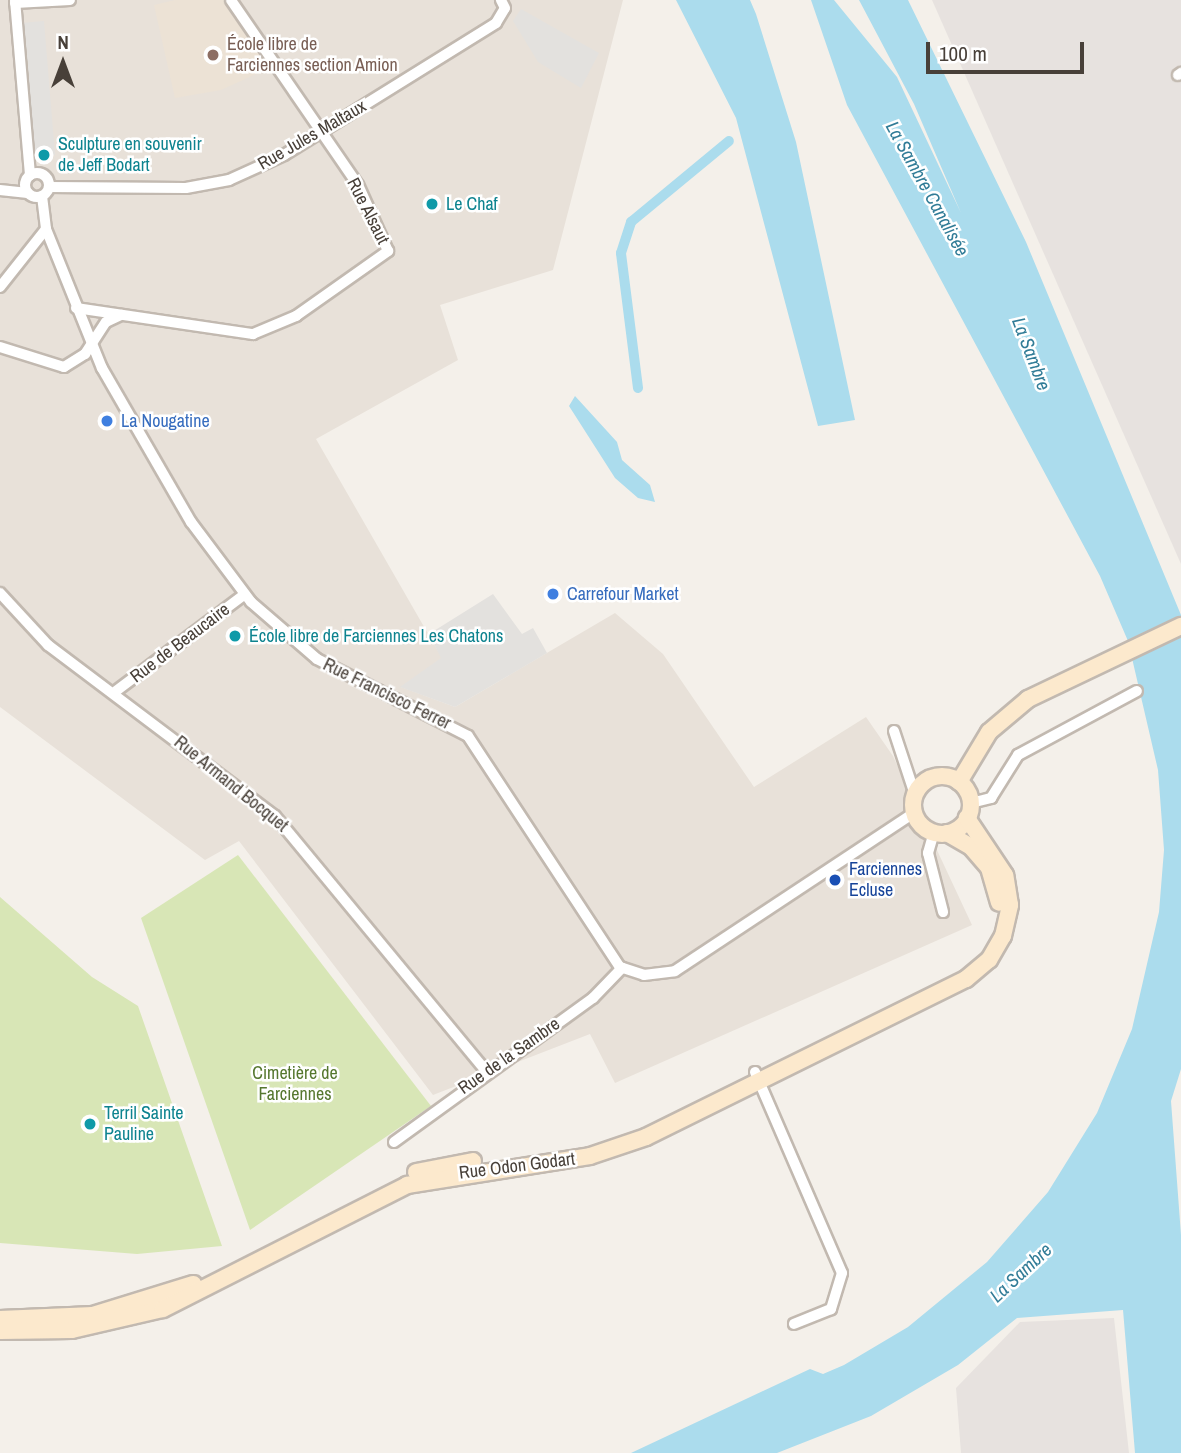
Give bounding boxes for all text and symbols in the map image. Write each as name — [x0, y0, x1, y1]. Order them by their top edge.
north arrow — [28, 28, 98, 98]
scale bar — [929, 28, 1086, 72]
text: N — [57, 29, 69, 55]
place label: École libre de Farciennes section Amion — [227, 34, 399, 76]
text: 100 m — [939, 39, 987, 68]
marker: École libre de Farciennes section Amion — [205, 47, 221, 63]
street label: Rue Jules Maltaux — [254, 95, 370, 175]
water label: La Sambre Canalisée — [881, 118, 973, 260]
place label: Sculpture en souvenir de Jeff Bodart — [58, 134, 202, 176]
marker: Sculpture en souvenir de Jeff Bodart — [36, 147, 52, 163]
street label: Rue Alsaut — [342, 174, 394, 248]
place label: Le Chaf — [446, 193, 498, 215]
marker: Le Chaf — [424, 196, 440, 212]
water label: La Sambre — [1007, 314, 1055, 394]
place label: La Nougatine — [121, 410, 210, 432]
marker: La Nougatine — [99, 413, 115, 429]
place label: Carrefour Market — [567, 583, 679, 605]
marker: Carrefour Market — [545, 586, 561, 602]
street label: Rue de Beaucaire — [126, 599, 234, 687]
place label: École libre de Farciennes Les Chatons — [249, 625, 503, 647]
marker: École libre de Farciennes Les Chatons — [227, 628, 243, 644]
street label: Rue Francisco Ferrer — [320, 654, 454, 734]
street label: Rue Armand Bocquet — [169, 731, 293, 837]
place label: Farciennes Ecluse — [849, 859, 922, 902]
marker: Farciennes Ecluse — [827, 872, 843, 888]
street label: Rue de la Sambre — [454, 1013, 564, 1099]
park label: Cimetière de Farciennes — [252, 1063, 338, 1106]
place label: Terril Sainte Pauline — [104, 1103, 184, 1146]
marker: Terril Sainte Pauline — [82, 1116, 98, 1132]
street label: Rue Odon Godart — [458, 1148, 576, 1184]
water label: La Sambre — [985, 1239, 1057, 1307]

